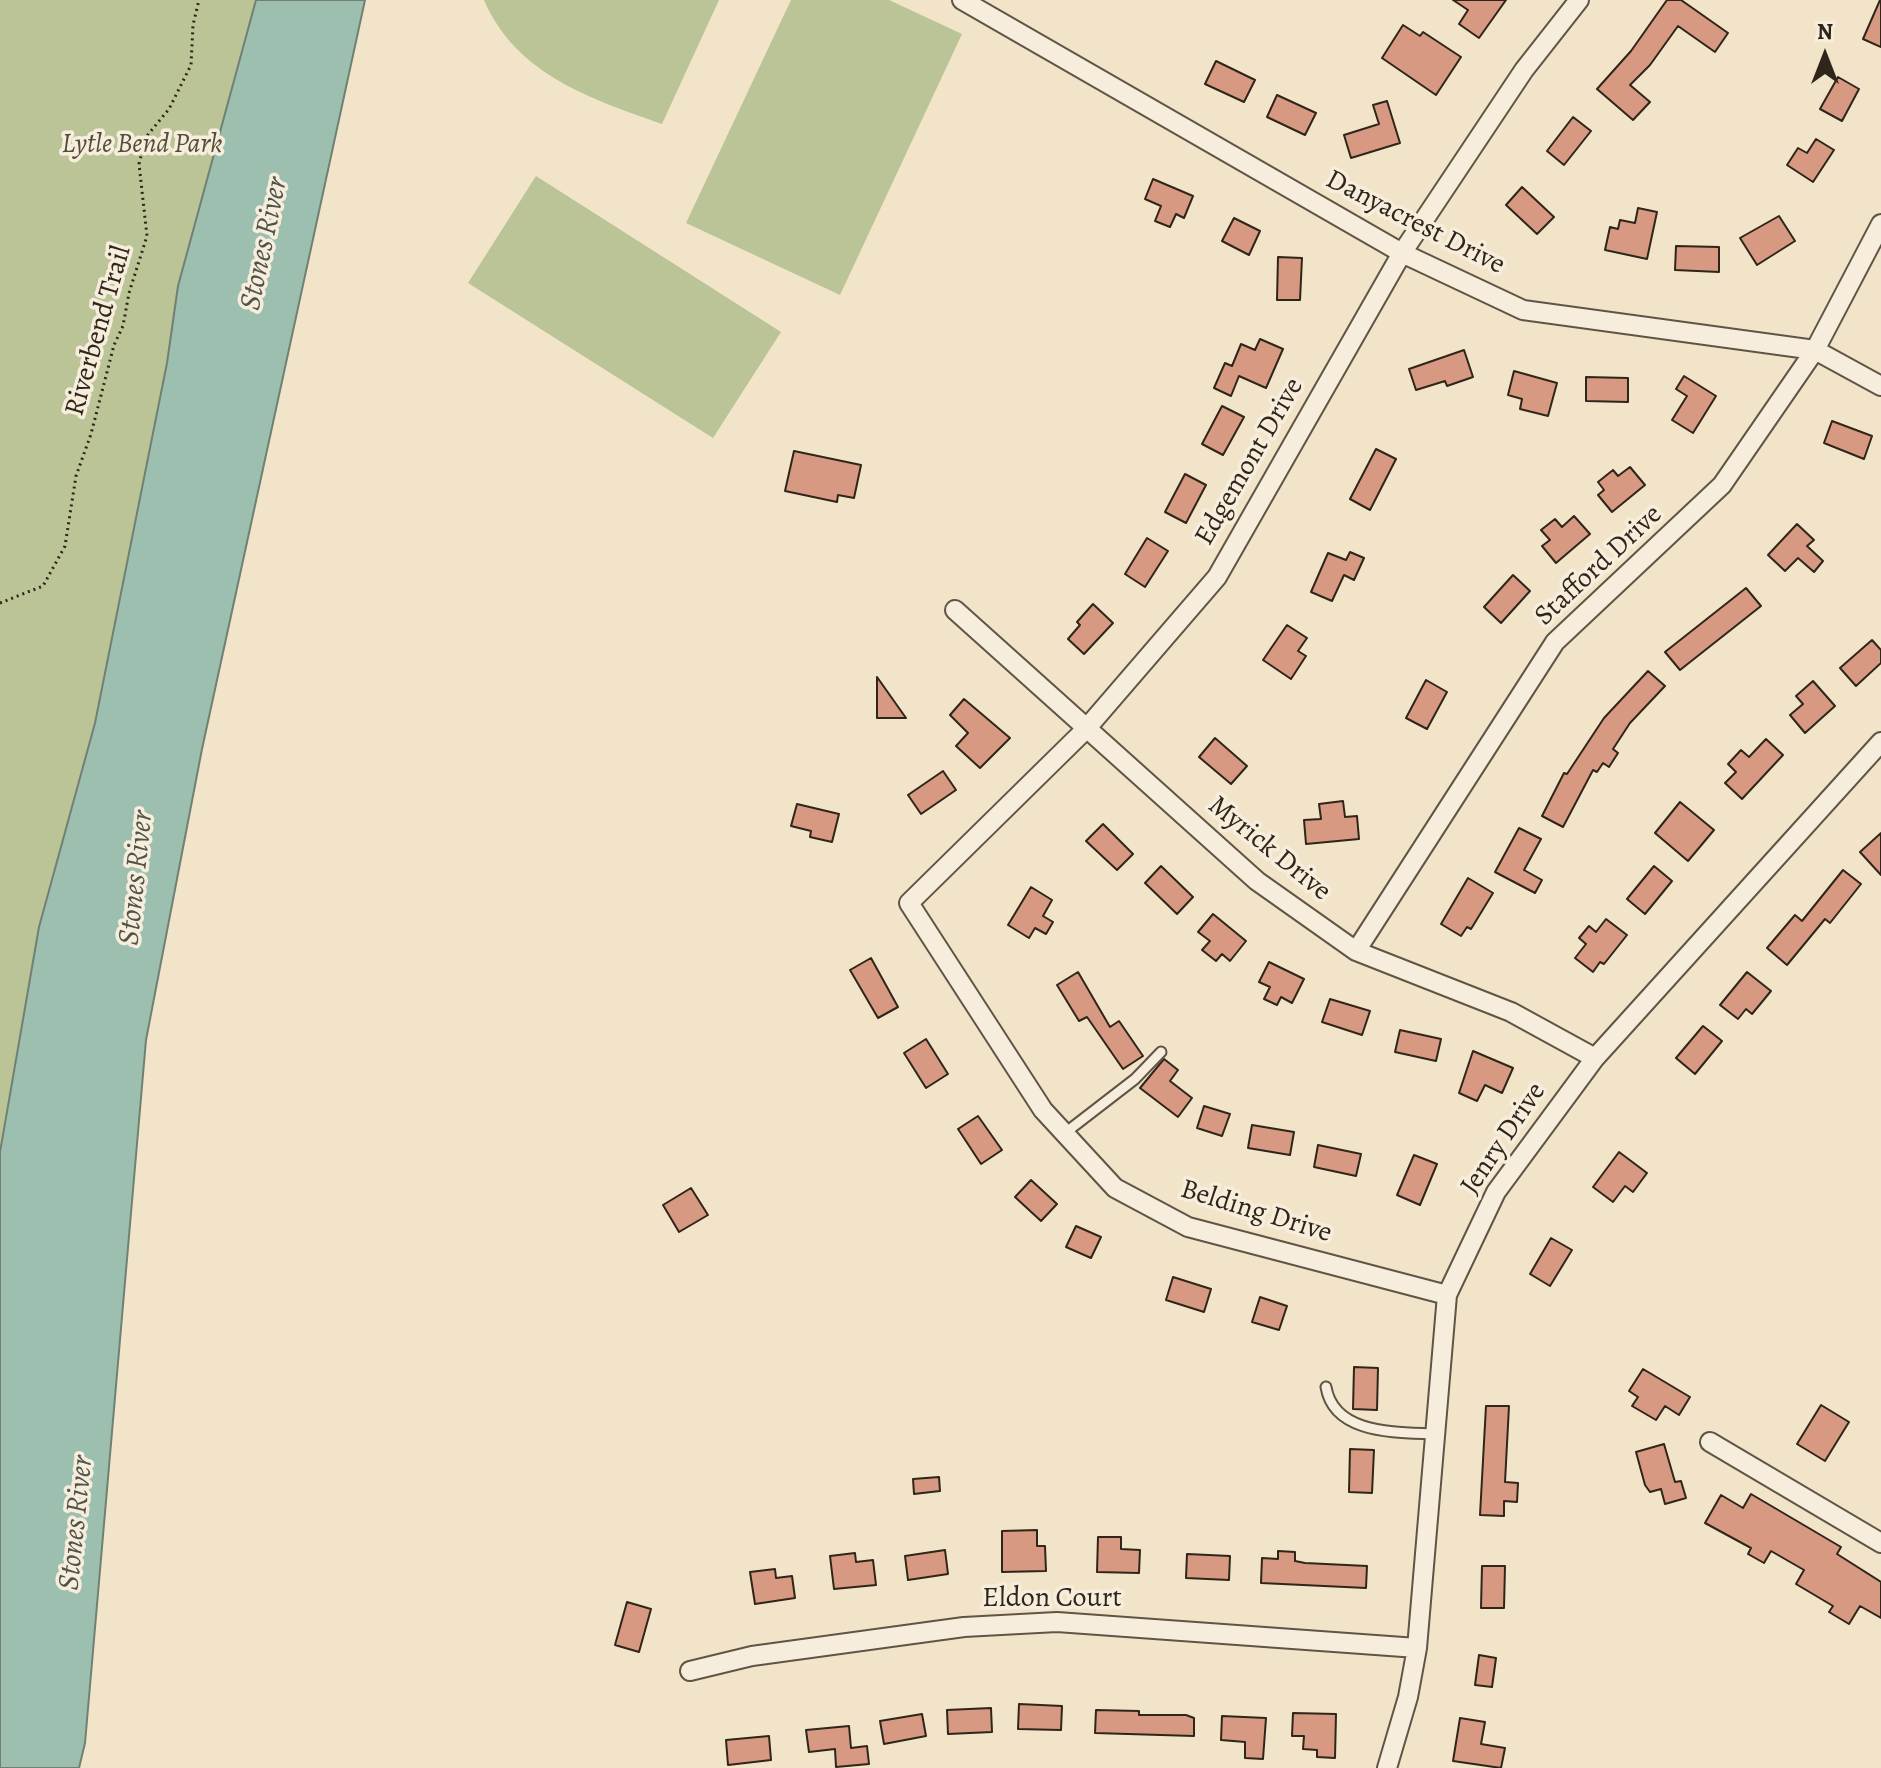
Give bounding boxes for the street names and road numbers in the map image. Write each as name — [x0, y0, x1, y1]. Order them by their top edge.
street label: Danyacrest Drive — [1320, 163, 1510, 283]
street label: Riverbend Trail — [59, 242, 139, 420]
street label: Edgemont Drive — [1189, 372, 1311, 552]
street label: Stafford Drive — [1528, 498, 1670, 634]
street label: Myrick Drive — [1201, 789, 1337, 909]
street label: Jenry Drive — [1454, 1077, 1554, 1201]
street label: Belding Drive — [1176, 1173, 1336, 1251]
street label: Eldon Court — [982, 1582, 1122, 1616]

